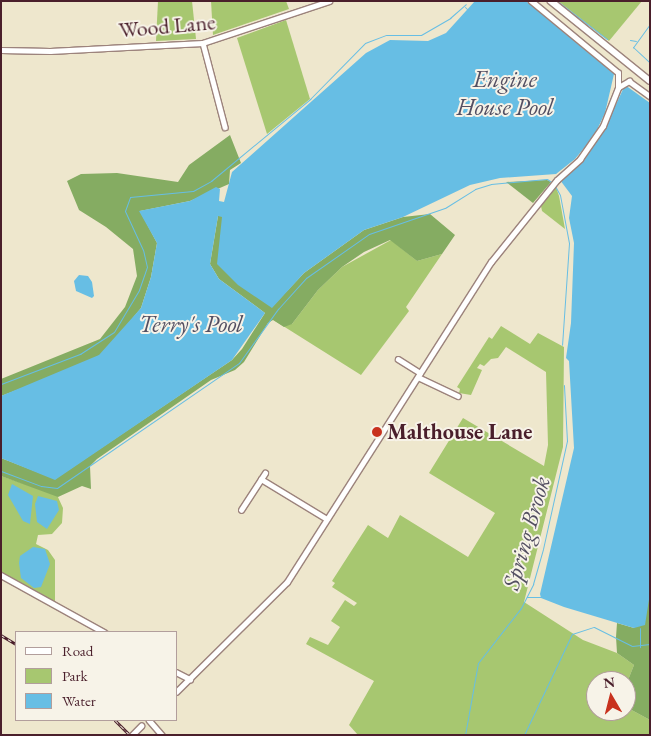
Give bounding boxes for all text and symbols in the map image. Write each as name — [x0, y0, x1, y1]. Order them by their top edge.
street label: Wood Lane — [117, 9, 217, 43]
water label: Engine House Pool — [456, 65, 554, 121]
water label: Terry's Pool — [139, 310, 243, 338]
place label: Malthouse Lane — [387, 419, 532, 445]
marker: Malthouse Lane — [371, 426, 383, 438]
water label: Spring Brook — [496, 473, 556, 593]
legend — [15, 631, 178, 721]
text: Road — [62, 641, 93, 660]
text: Park — [62, 666, 88, 685]
north arrow — [586, 671, 636, 721]
text: N — [602, 672, 616, 692]
text: Water — [62, 691, 96, 710]

